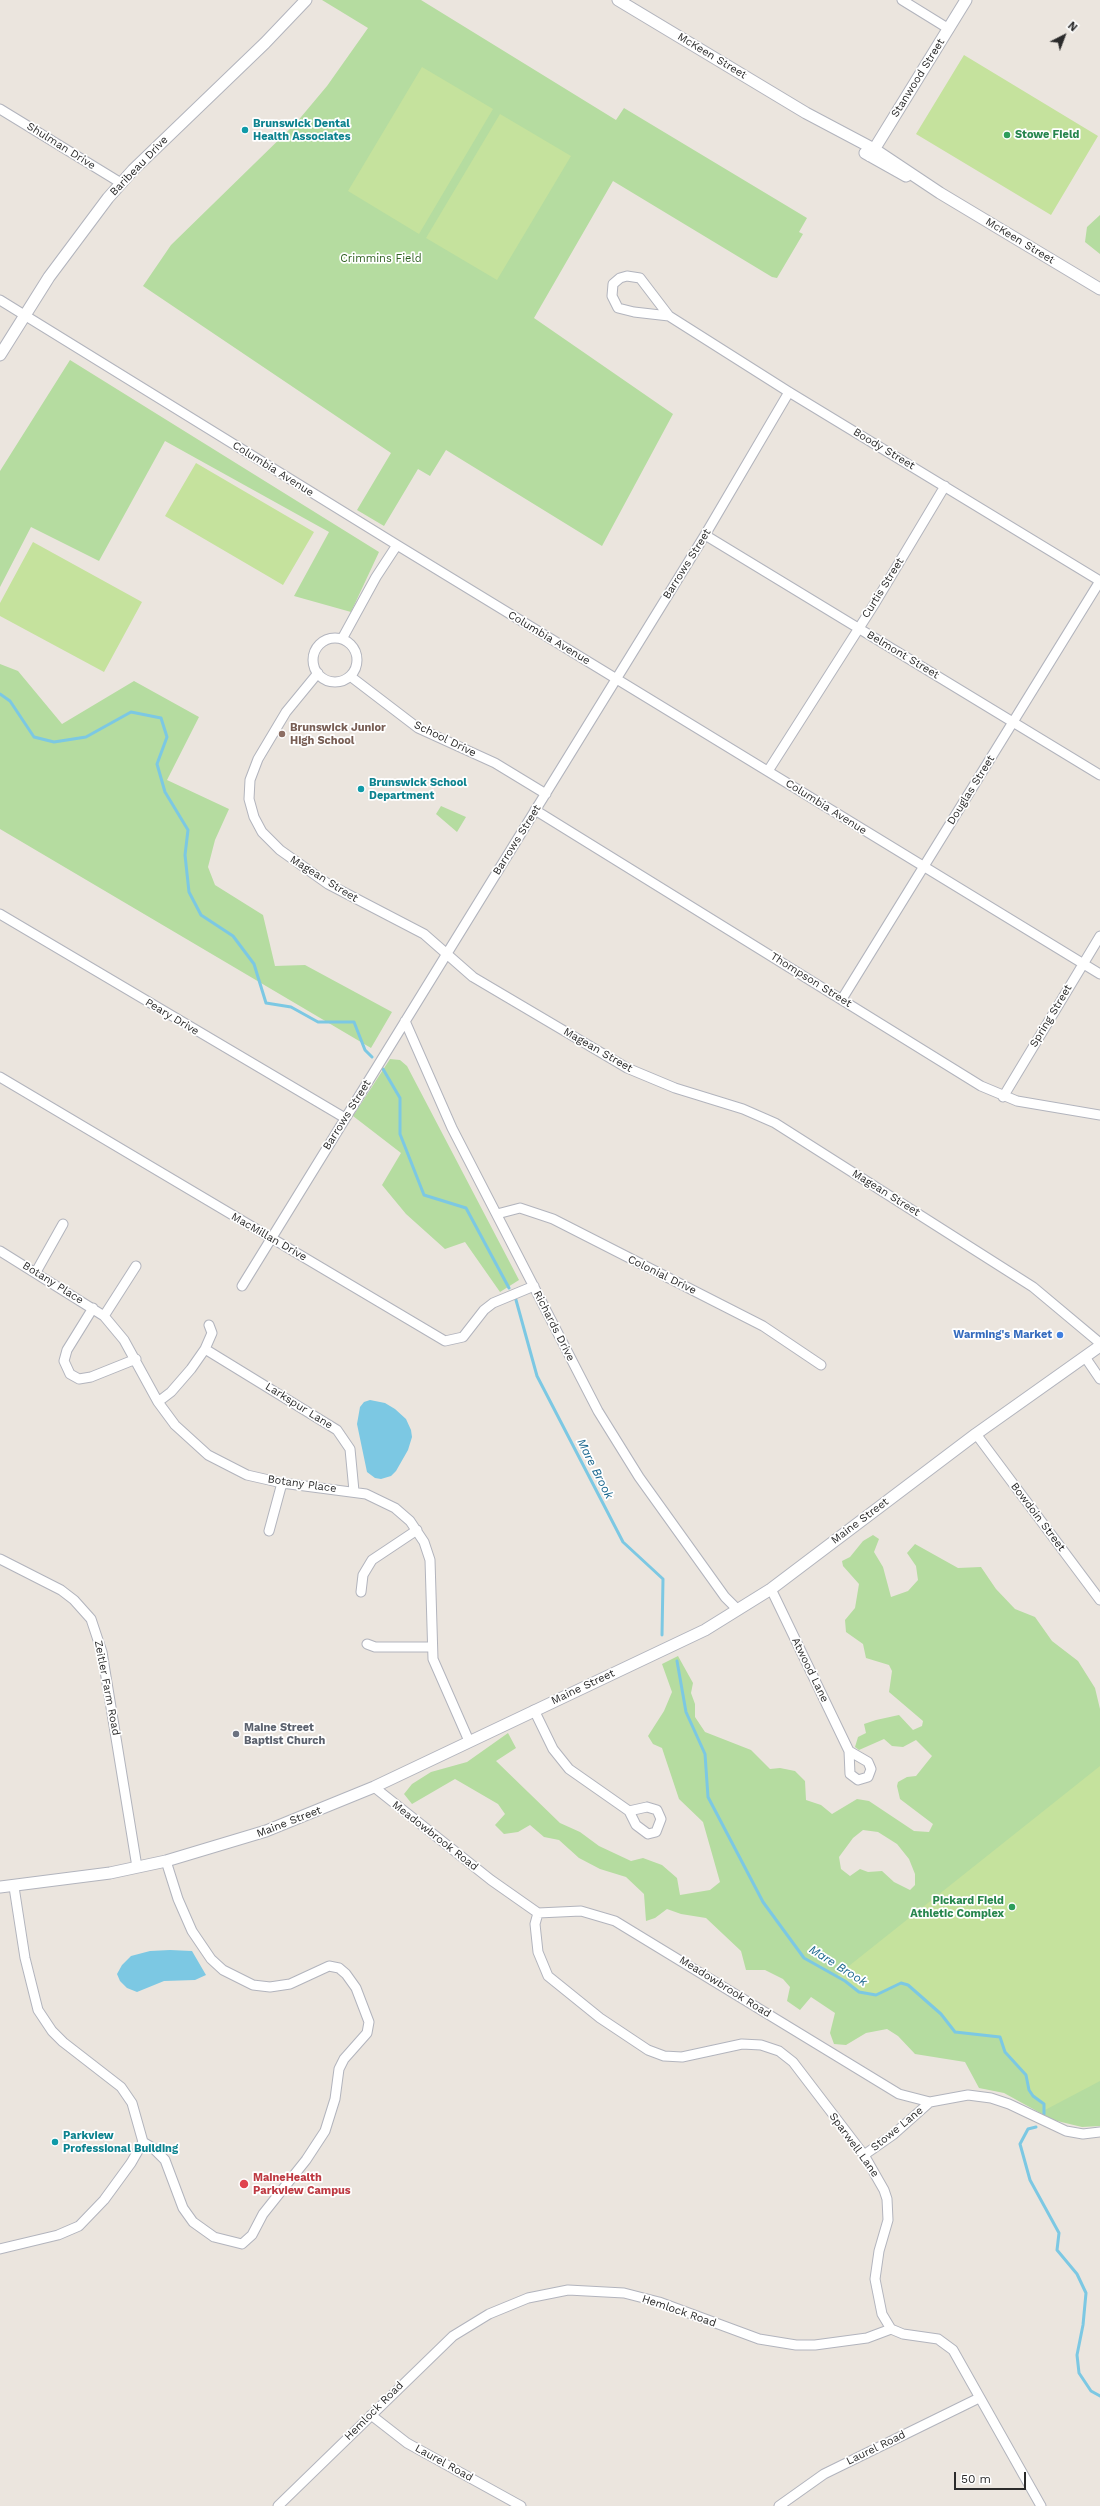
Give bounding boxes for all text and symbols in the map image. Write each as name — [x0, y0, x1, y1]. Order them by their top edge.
north arrow — [1044, 16, 1084, 56]
text: N — [1065, 19, 1080, 34]
street label: McKeen Street — [675, 30, 749, 82]
street label: Stanwood Street — [888, 36, 948, 120]
place label: Brunswick Dental Health Associates — [253, 117, 351, 143]
street label: Shulman Drive — [24, 120, 98, 172]
marker: Brunswick Dental Health Associates — [240, 125, 250, 135]
place label: Stowe Field — [1015, 128, 1079, 142]
marker: Stowe Field — [1002, 130, 1012, 140]
street label: Baribeau Drive — [107, 133, 171, 199]
street label: McKeen Street — [983, 215, 1057, 267]
park label: Crimmins Field — [340, 252, 422, 266]
street label: Boody Street — [851, 425, 917, 473]
street label: Columbia Avenue — [230, 439, 316, 499]
street label: Barrows Street — [660, 526, 714, 602]
street label: Curtis Street — [859, 555, 907, 621]
street label: Columbia Avenue — [506, 608, 592, 668]
street label: Belmont Street — [864, 628, 942, 682]
street label: School Drive — [412, 718, 478, 760]
place label: Brunswick Junior High School — [290, 721, 386, 747]
marker: Brunswick Junior High School — [277, 729, 287, 739]
street label: Douglas Street — [944, 753, 998, 827]
place label: Brunswick School Department — [369, 776, 467, 802]
street label: Columbia Avenue — [783, 777, 869, 837]
marker: Brunswick School Department — [356, 784, 366, 794]
street label: Barrows Street — [490, 802, 544, 878]
street label: Magean Street — [288, 853, 360, 905]
street label: Thompson Street — [768, 950, 854, 1010]
street label: Spring Street — [1027, 982, 1075, 1050]
street label: Peary Drive — [143, 996, 201, 1038]
street label: Magean Street — [561, 1025, 635, 1075]
street label: Barrows Street — [320, 1077, 374, 1153]
street label: Magean Street — [850, 1167, 922, 1219]
street label: MacMillan Drive — [229, 1210, 309, 1264]
street label: Colonial Drive — [626, 1253, 698, 1297]
street label: Botany Place — [20, 1259, 86, 1307]
street label: Richards Drive — [531, 1288, 577, 1364]
place label: Warming's Market — [953, 1328, 1052, 1342]
marker: Warming's Market — [1055, 1330, 1065, 1340]
street label: Larkspur Lane — [263, 1380, 335, 1432]
water label: Mare Brook — [574, 1436, 616, 1502]
street label: Botany Place — [267, 1473, 337, 1495]
street label: Bowdoin Street — [1008, 1480, 1068, 1554]
street label: Maine Street — [829, 1495, 891, 1547]
street label: Atwood Lane — [789, 1636, 831, 1704]
street label: Zeitler Farm Road — [91, 1639, 123, 1737]
street label: Maine Street — [549, 1667, 617, 1707]
place label: Maine Street Baptist Church — [244, 1721, 325, 1747]
marker: Maine Street Baptist Church — [231, 1729, 241, 1739]
street label: Meadowbrook Road — [389, 1798, 481, 1874]
street label: Maine Street — [255, 1804, 323, 1840]
place label: Pickard Field Athletic Complex — [910, 1894, 1004, 1920]
marker: Pickard Field Athletic Complex — [1007, 1902, 1017, 1912]
water label: Mare Brook — [806, 1942, 870, 1990]
street label: Meadowbrook Road — [677, 1953, 773, 2021]
street label: Stowe Lane — [868, 2104, 926, 2154]
street label: Sparwell Lane — [826, 2110, 882, 2180]
place label: Parkview Professional Building — [63, 2129, 178, 2155]
marker: Parkview Professional Building — [50, 2137, 60, 2147]
place label: MaineHealth Parkview Campus — [253, 2171, 351, 2197]
marker: MaineHealth Parkview Campus — [238, 2178, 250, 2190]
street label: Hemlock Road — [640, 2292, 718, 2330]
street label: Hemlock Road — [342, 2379, 406, 2443]
street label: Laurel Road — [844, 2428, 908, 2468]
street label: Laurel Road — [413, 2442, 475, 2484]
scale bar — [956, 2464, 1028, 2490]
text: 50 m — [961, 2472, 991, 2486]

